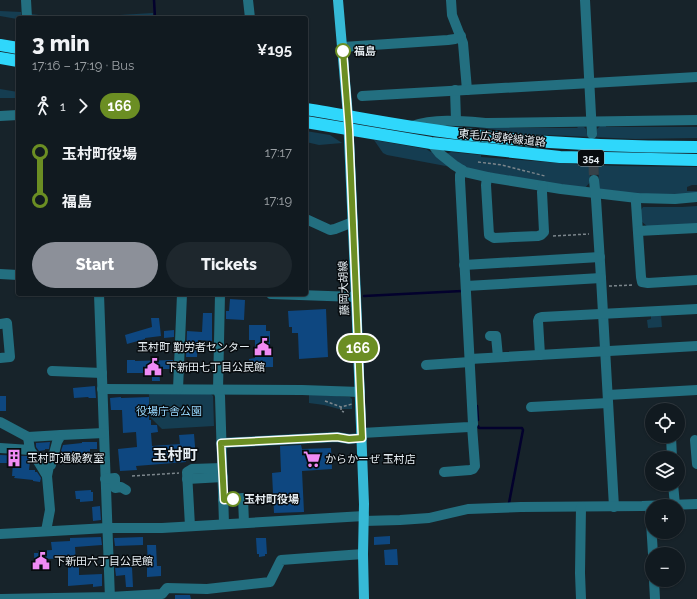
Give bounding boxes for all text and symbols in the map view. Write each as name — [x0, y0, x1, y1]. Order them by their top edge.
text: 3 min — [32, 30, 90, 56]
text: ¥195 — [257, 41, 292, 59]
marker: 福島 — [335, 43, 351, 59]
place label: 福島 — [354, 45, 376, 58]
text: 17:16 – 17:19 · Bus — [32, 58, 134, 73]
icon: walk — [32, 95, 54, 117]
icon: forward — [72, 95, 94, 117]
text: 166 — [108, 98, 132, 114]
text: 1 — [60, 99, 66, 114]
street label: 東毛広域幹線道路 — [458, 127, 546, 149]
text: 玉村町役場 — [62, 145, 137, 163]
text: 17:17 — [265, 145, 292, 160]
road number: 354 — [578, 150, 604, 166]
text: 福島 — [62, 193, 92, 211]
text: 17:19 — [264, 193, 292, 208]
button: Start — [32, 242, 158, 288]
button: Tickets — [166, 242, 292, 288]
street label: 藤岡大胡線 — [337, 260, 351, 316]
line badge: 166 — [335, 335, 381, 361]
public building icon: 玉村町 勤労者センター — [253, 337, 273, 357]
text: 166 — [346, 340, 370, 356]
place label: 玉村町 勤労者センター — [137, 341, 250, 354]
public building icon: 下新田七丁目公民館 — [143, 357, 163, 377]
place label: 下新田七丁目公民館 — [166, 361, 265, 374]
map controls — [645, 403, 685, 587]
button: locate — [645, 403, 685, 443]
park label: 役場庁舎公園 — [136, 405, 202, 418]
district label: 玉村町 — [152, 446, 198, 464]
building icon: 玉村町通級教室 — [4, 448, 24, 468]
supermarket icon: からかーぜ 玉村店 — [302, 449, 322, 469]
button: layers — [645, 451, 685, 491]
place label: 玉村町通級教室 — [27, 452, 104, 465]
place label: からかーぜ 玉村店 — [325, 453, 416, 466]
marker: 玉村町役場 — [225, 491, 241, 507]
place label: 玉村町役場 — [244, 493, 299, 506]
button: + — [645, 499, 685, 539]
button: − — [645, 547, 685, 587]
public building icon: 下新田六丁目公民館 — [31, 551, 51, 571]
place label: 下新田六丁目公民館 — [54, 555, 153, 568]

